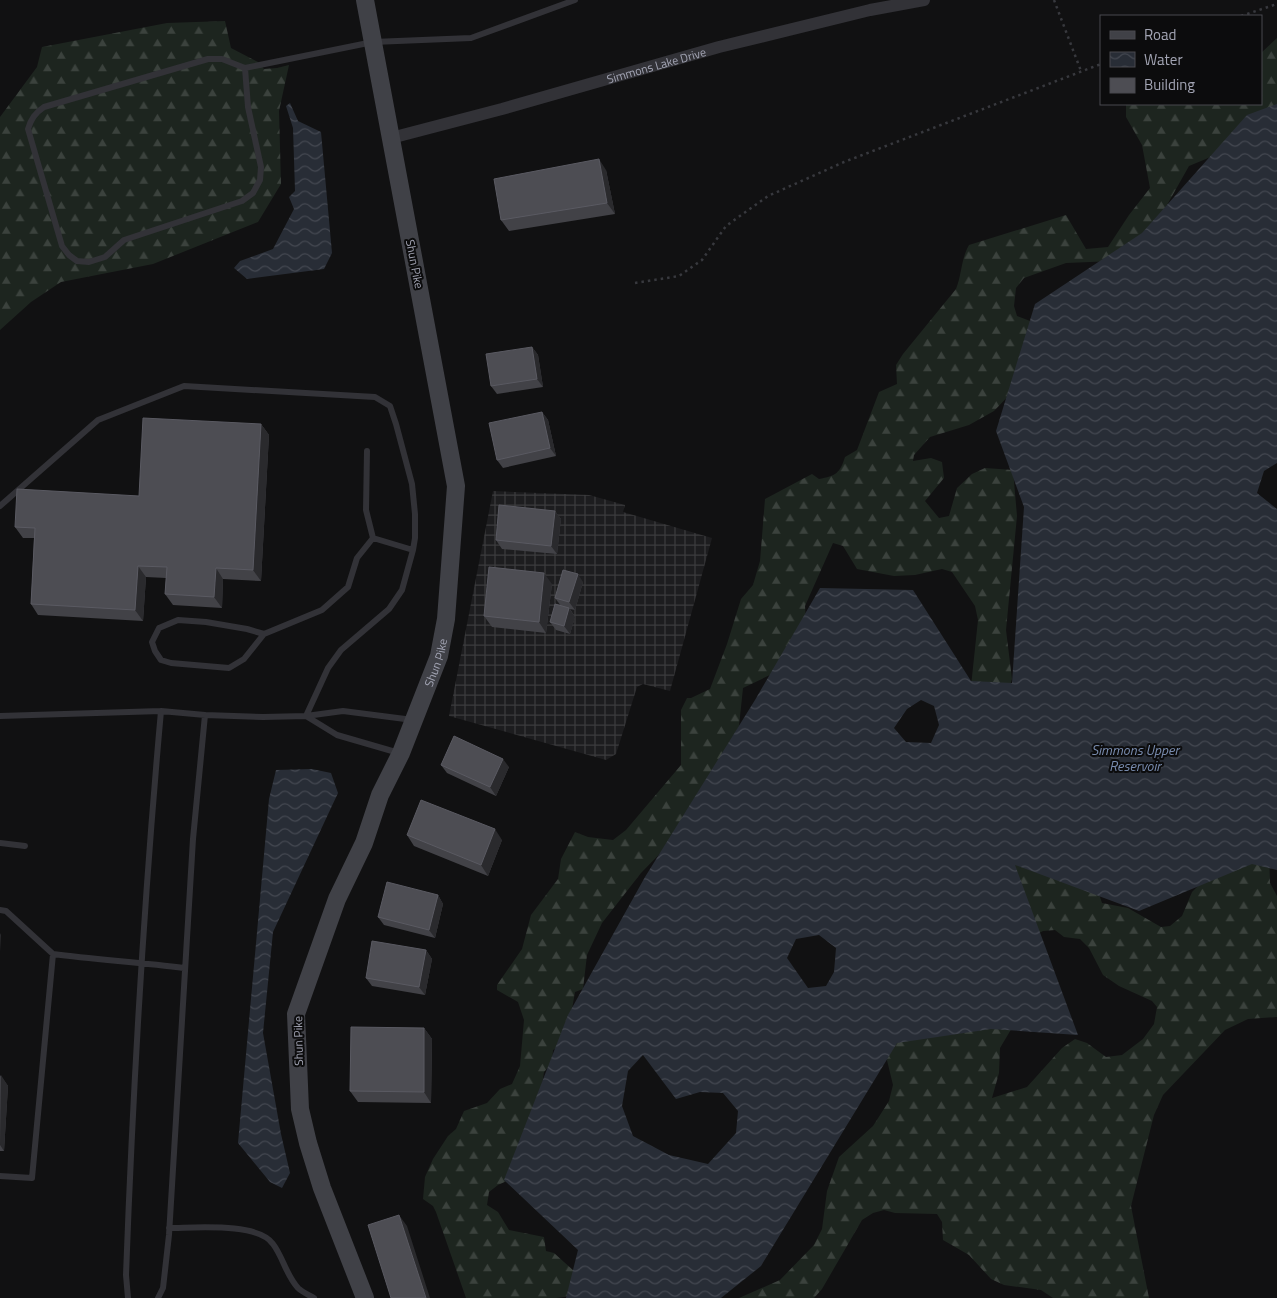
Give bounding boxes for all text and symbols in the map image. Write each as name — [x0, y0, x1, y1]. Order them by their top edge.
legend — [1100, 15, 1262, 105]
text: Road — [1144, 23, 1176, 46]
street label: Simmons Lake Drive — [604, 42, 708, 88]
text: Water — [1144, 48, 1183, 71]
text: Building — [1144, 73, 1195, 96]
street label: Shun Pike — [401, 238, 429, 290]
street label: Shun Pike — [418, 637, 452, 689]
water label: Simmons Upper Reservoir — [1091, 739, 1180, 776]
street label: Shun Pike — [288, 1016, 308, 1066]

